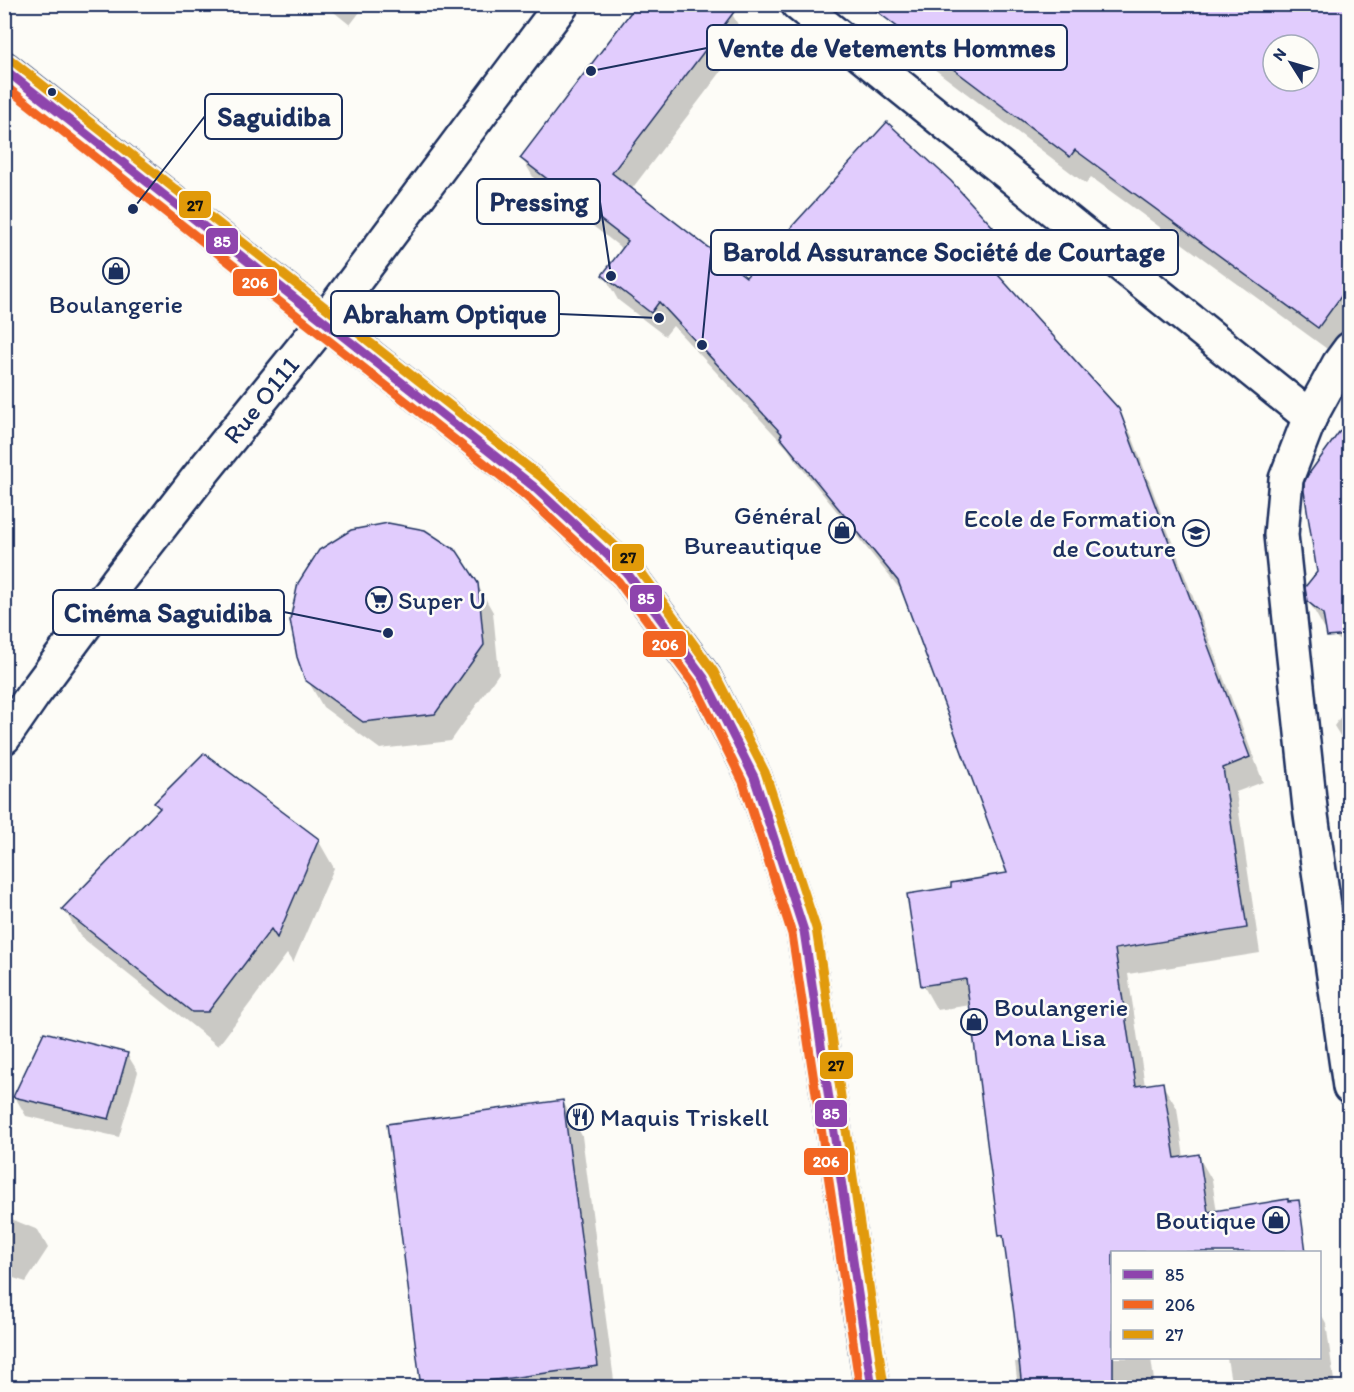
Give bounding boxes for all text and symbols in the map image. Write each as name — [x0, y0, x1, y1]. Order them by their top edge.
callout: Vente de Vetements Hommes — [707, 25, 1067, 70]
text: Vente de Vetements Hommes — [718, 31, 1056, 64]
north arrow — [1261, 33, 1321, 93]
text: N — [1269, 44, 1290, 64]
unlabelled marker — [46, 86, 58, 98]
callout: Saguidiba — [205, 94, 342, 139]
text: Saguidiba — [217, 100, 331, 133]
callout: Pressing — [477, 179, 600, 224]
text: Pressing — [489, 185, 590, 218]
line badge: 27 — [178, 190, 212, 219]
text: 27 — [187, 196, 203, 215]
line badge: 85 — [205, 227, 239, 255]
callout: Barold Assurance Société de Courtage — [711, 230, 1178, 275]
text: 85 — [213, 232, 231, 251]
text: Barold Assurance Société de Courtage — [723, 235, 1165, 268]
shop icon: Boulangerie — [101, 256, 131, 286]
line badge: 206 — [232, 268, 278, 297]
text: 206 — [242, 273, 269, 292]
place label: Boulangerie — [49, 288, 183, 320]
callout: Abraham Optique — [331, 291, 559, 336]
text: Abraham Optique — [342, 297, 547, 330]
street label: Rue O111 — [216, 350, 306, 450]
place label: Général Bureautique — [684, 499, 822, 561]
place label: Ecole de Formation de Couture — [964, 502, 1176, 564]
shop icon: Général Bureautique — [827, 515, 857, 545]
school or university icon: Ecole de Formation de Couture — [1181, 518, 1211, 548]
line badge: 27 — [611, 543, 645, 572]
text: 27 — [620, 548, 636, 567]
place label: Super U — [398, 584, 486, 616]
line badge: 85 — [629, 584, 663, 613]
supermarket icon: Super U — [364, 585, 394, 615]
text: 85 — [637, 589, 655, 608]
callout: Cinéma Saguidiba — [53, 590, 284, 635]
text: Cinéma Saguidiba — [64, 596, 273, 629]
line badge: 206 — [642, 630, 687, 658]
text: 206 — [652, 635, 679, 654]
place label: Boulangerie Mona Lisa — [994, 991, 1128, 1053]
shop icon: Boulangerie Mona Lisa — [959, 1007, 989, 1037]
line badge: 27 — [819, 1051, 854, 1080]
text: 27 — [828, 1056, 844, 1075]
line badge: 85 — [814, 1099, 848, 1128]
place label: Maquis Triskell — [600, 1101, 769, 1133]
restaurant icon: Maquis Triskell — [565, 1102, 595, 1132]
text: 85 — [822, 1104, 840, 1123]
line badge: 206 — [803, 1147, 849, 1176]
text: 206 — [813, 1152, 840, 1171]
place label: Boutique — [1155, 1204, 1256, 1236]
shop icon: Boutique — [1261, 1205, 1291, 1235]
legend — [1111, 1251, 1321, 1359]
text: 85 — [1165, 1264, 1184, 1286]
text: 206 — [1165, 1294, 1195, 1316]
text: 27 — [1165, 1324, 1183, 1346]

